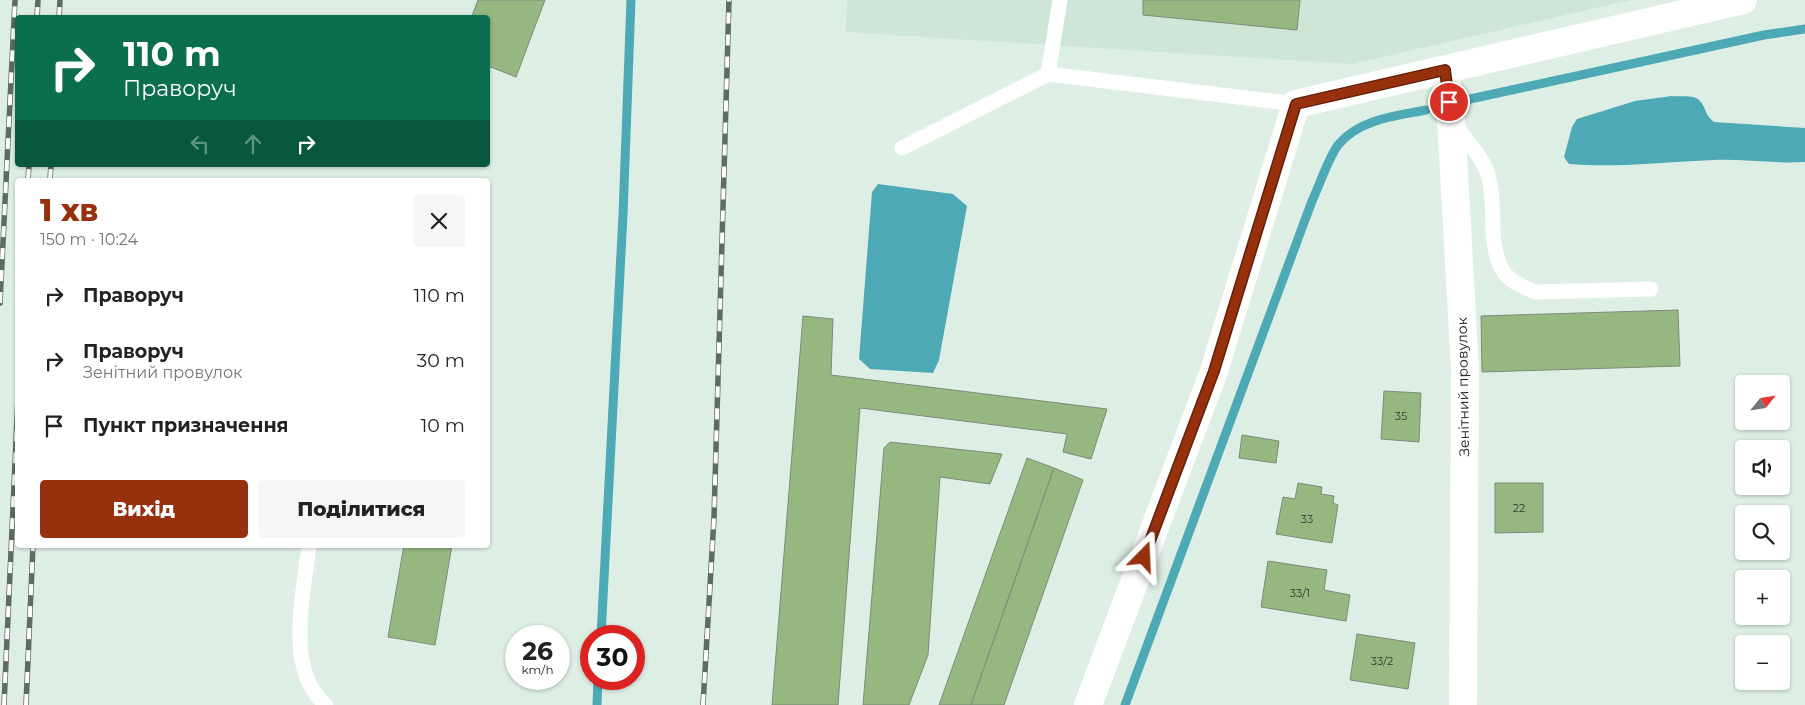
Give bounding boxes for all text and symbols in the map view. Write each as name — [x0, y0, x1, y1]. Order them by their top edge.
text: 110 m — [123, 32, 221, 75]
icon: right — [40, 35, 105, 100]
text: Праворуч — [123, 75, 237, 102]
pin — [1428, 81, 1470, 123]
icon: arrive — [1435, 88, 1463, 116]
icon: left — [186, 130, 214, 158]
icon: ahead — [239, 130, 267, 158]
icon: right — [292, 130, 320, 158]
text: 1 хв — [40, 192, 98, 229]
button: close — [413, 195, 465, 247]
text: 150 m · 10:24 — [40, 230, 138, 249]
icon: right — [40, 282, 68, 310]
text: Праворуч — [83, 284, 184, 307]
text: 110 m — [414, 284, 465, 307]
street label: Зенітний провулок — [1453, 317, 1473, 457]
text: Праворуч — [83, 340, 184, 363]
icon: right — [40, 347, 68, 375]
text: 30 m — [417, 349, 465, 372]
text: Зенітний провулок — [83, 363, 242, 382]
north arrow — [1735, 375, 1790, 430]
map controls — [1735, 375, 1790, 690]
house number: 35 — [1395, 409, 1407, 423]
icon: arrive — [40, 412, 68, 440]
text: Пункт призначення — [83, 414, 289, 437]
text: 10 m — [420, 414, 465, 437]
button: sound — [1735, 440, 1790, 495]
button: Вихід — [40, 480, 248, 538]
button: Поділитися — [258, 480, 465, 538]
house number: 22 — [1513, 501, 1525, 515]
button: search — [1735, 505, 1790, 560]
house number: 33 — [1301, 512, 1313, 526]
position arrow — [1117, 530, 1169, 582]
button: + — [1735, 570, 1790, 625]
house number: 33/1 — [1290, 586, 1310, 600]
speed limit sign: 30 — [580, 625, 645, 690]
button: − — [1735, 635, 1790, 690]
text: 26 — [522, 636, 553, 666]
house number: 33/2 — [1371, 654, 1393, 668]
text: km/h — [521, 662, 554, 677]

